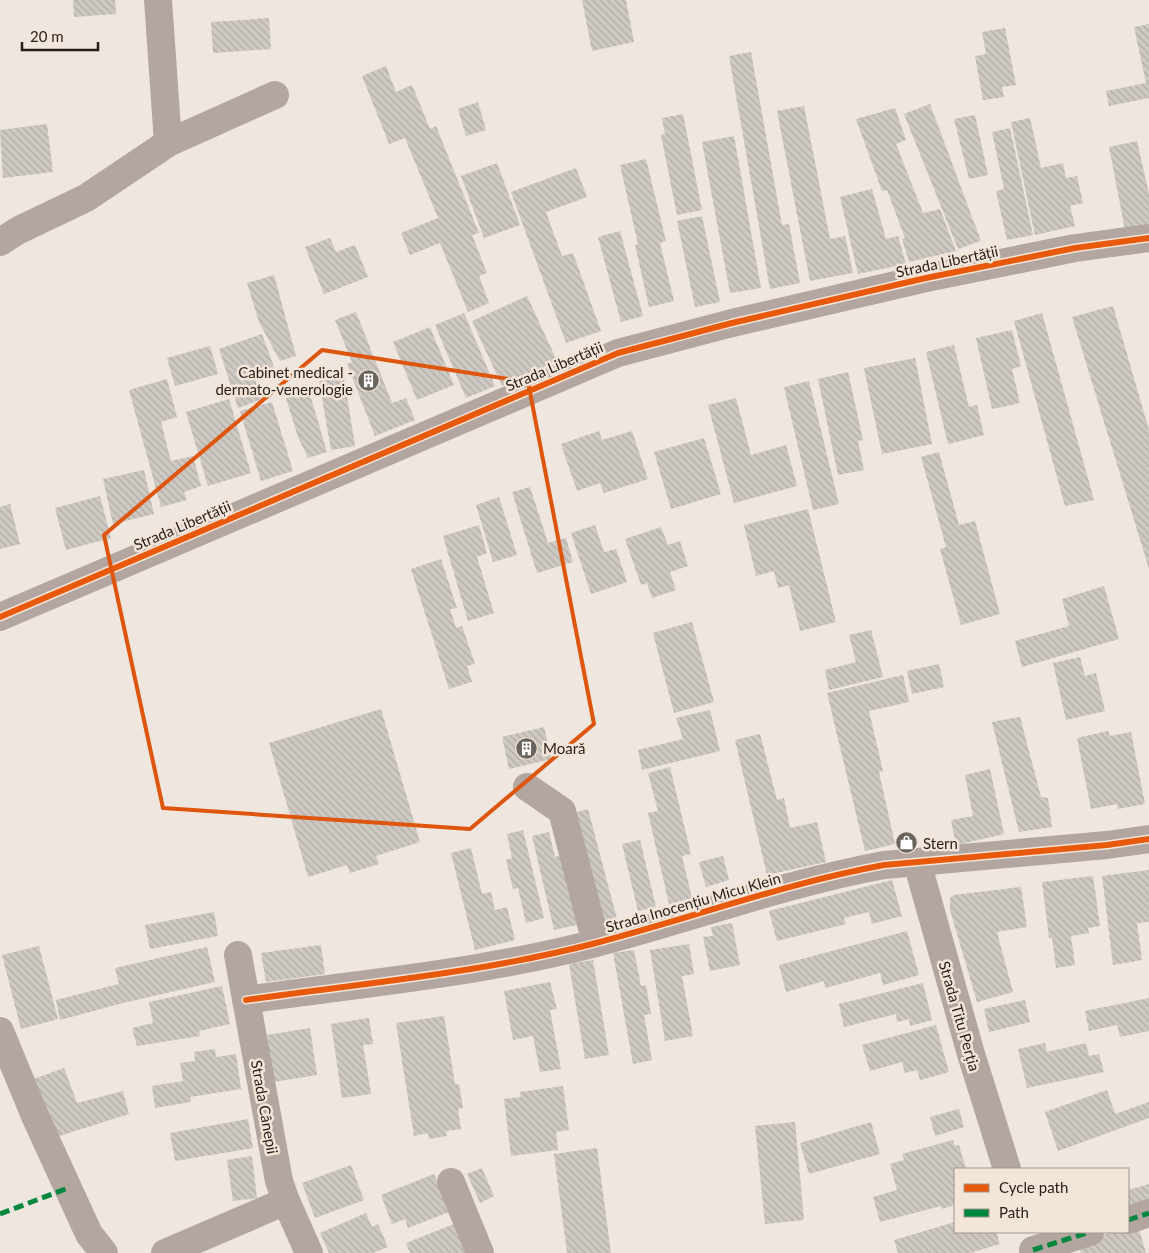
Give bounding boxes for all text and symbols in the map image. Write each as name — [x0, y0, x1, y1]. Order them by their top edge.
scale bar — [22, 20, 99, 52]
text: 20 m — [30, 27, 64, 45]
street label: Strada Libertății — [894, 241, 1000, 281]
street label: Strada Libertății — [503, 337, 605, 395]
place label: Cabinet medical - dermato-venerologie — [215, 363, 353, 398]
building icon: Cabinet medical - dermato-venerologie — [357, 369, 381, 393]
street label: Strada Libertății — [131, 496, 233, 554]
building icon: Moară — [515, 736, 539, 760]
place label: Moară — [543, 739, 585, 757]
shop icon: Stern — [895, 831, 919, 855]
place label: Stern — [923, 834, 958, 852]
street label: Strada Inocențiu Micu Klein — [603, 868, 783, 936]
street label: Strada Titu Perția — [936, 959, 984, 1073]
street label: Strada Cânepii — [248, 1059, 282, 1155]
legend — [954, 1168, 1129, 1233]
text: Cycle path — [999, 1178, 1068, 1196]
text: Path — [999, 1203, 1029, 1221]

